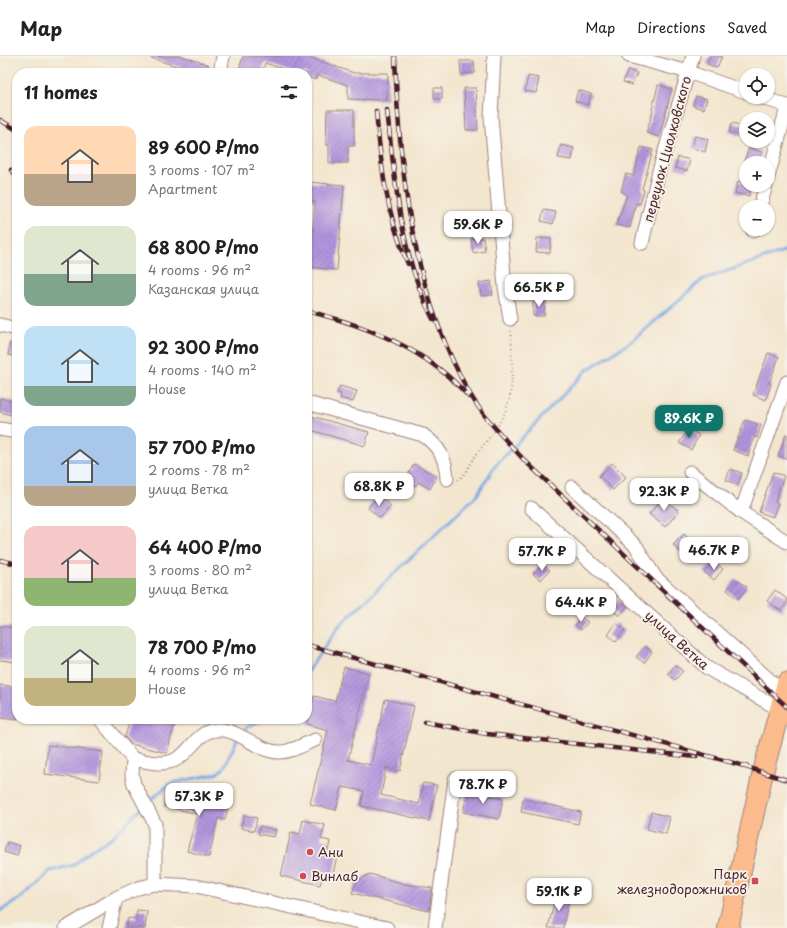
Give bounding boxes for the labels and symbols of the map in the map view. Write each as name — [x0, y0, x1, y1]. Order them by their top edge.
street label: переулок Циолковского — [638, 74, 695, 224]
pin: 59.6K ₽ — [441, 211, 515, 245]
pin: 66.5K ₽ — [502, 274, 576, 308]
pin: 89.6K ₽ — [652, 405, 726, 439]
pin: 68.8K ₽ — [342, 473, 416, 507]
pin: 92.3K ₽ — [627, 478, 701, 512]
pin: 46.7K ₽ — [677, 537, 751, 571]
pin: 57.7K ₽ — [505, 538, 579, 572]
pin: 64.4K ₽ — [544, 589, 618, 623]
street label: улица Ветка — [641, 606, 714, 674]
pin: 78.7K ₽ — [446, 771, 520, 805]
pin: 57.3K ₽ — [162, 783, 236, 817]
place label: Ани — [318, 842, 344, 861]
marker: Ани — [305, 847, 315, 857]
place label: Парк железнодорожников — [616, 864, 747, 898]
place label: Винлаб — [311, 866, 358, 885]
marker: Винлаб — [298, 871, 308, 881]
marker: Парк железнодорожников — [750, 876, 760, 886]
pin: 59.1K ₽ — [522, 878, 596, 912]

